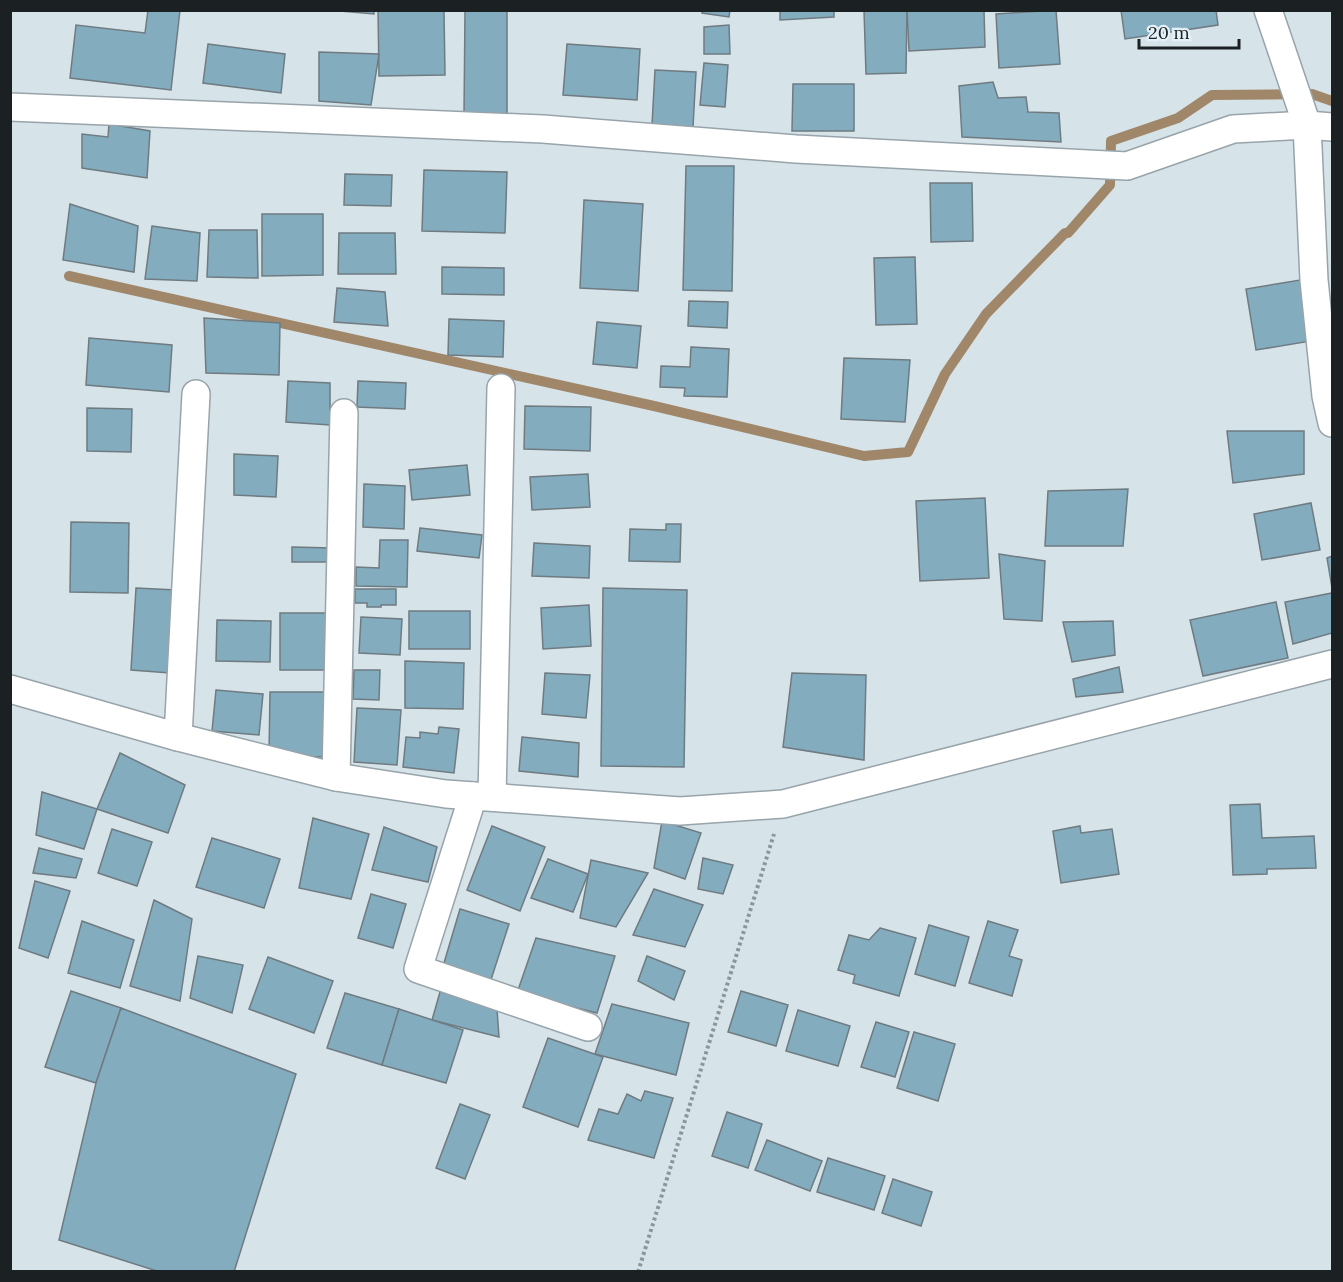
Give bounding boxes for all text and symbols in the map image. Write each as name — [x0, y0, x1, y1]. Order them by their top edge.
scale bar — [1139, 12, 1240, 50]
text: 20 m — [1148, 21, 1190, 44]

